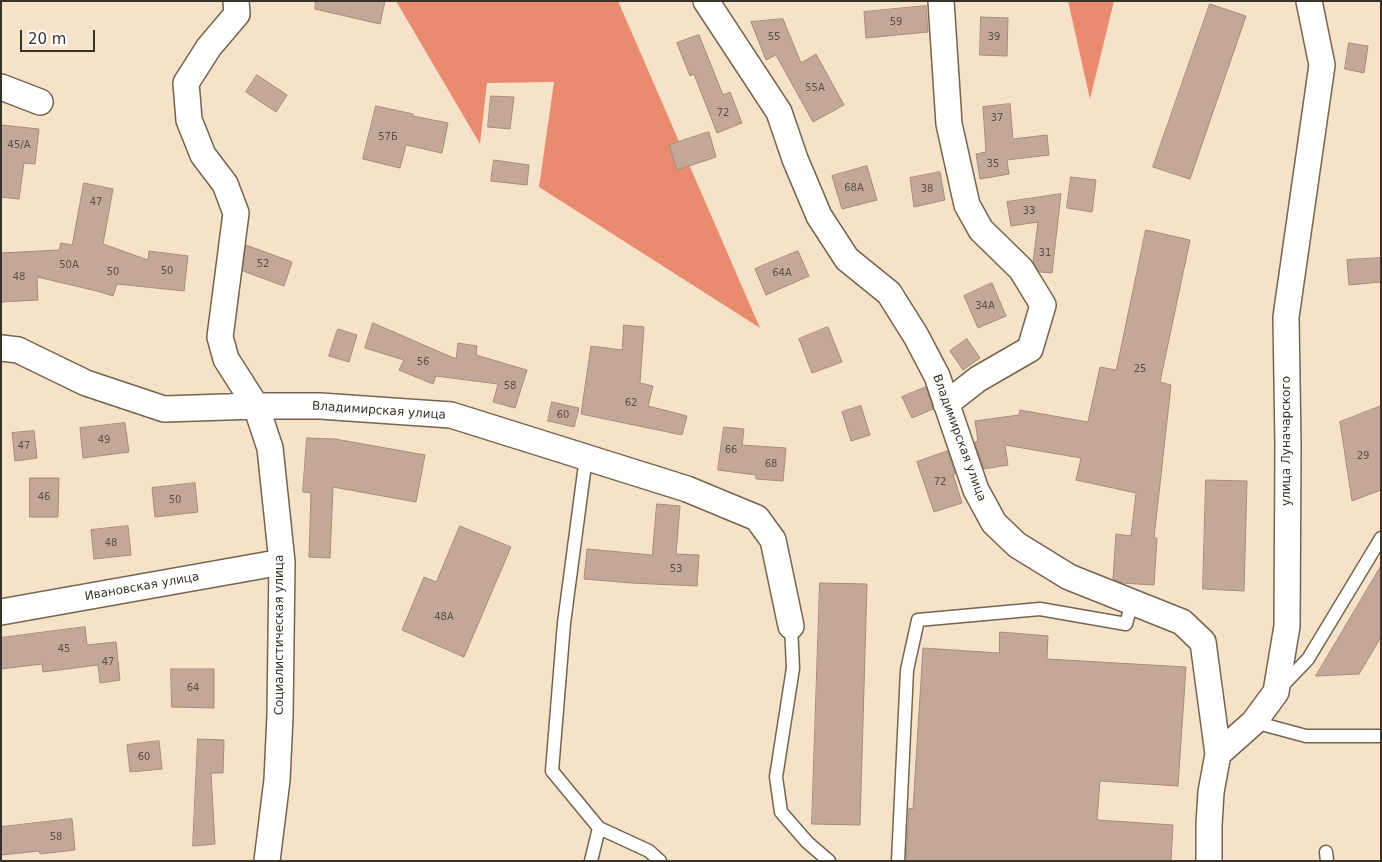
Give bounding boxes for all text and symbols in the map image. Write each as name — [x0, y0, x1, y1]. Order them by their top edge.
house number: 59 — [890, 16, 902, 28]
scale bar — [22, 20, 98, 52]
text: 20 m — [28, 30, 66, 48]
house number: 55 — [768, 31, 780, 43]
house number: 39 — [988, 31, 1000, 43]
house number: 55А — [805, 82, 825, 94]
house number: 72 — [717, 107, 729, 119]
house number: 37 — [991, 112, 1003, 124]
house number: 57Б — [378, 131, 398, 143]
house number: 45/А — [8, 139, 30, 151]
house number: 35 — [987, 158, 999, 170]
house number: 68А — [844, 182, 864, 194]
house number: 38 — [921, 183, 933, 195]
house number: 47 — [90, 196, 102, 208]
house number: 33 — [1023, 205, 1035, 217]
house number: 31 — [1039, 247, 1051, 259]
house number: 52 — [257, 258, 269, 270]
house number: 50А — [59, 259, 79, 271]
house number: 50 — [161, 265, 173, 277]
house number: 50 — [107, 266, 119, 278]
house number: 64А — [772, 267, 792, 279]
house number: 48 — [13, 271, 25, 283]
house number: 34А — [975, 300, 995, 312]
house number: 56 — [417, 356, 429, 368]
house number: 25 — [1134, 363, 1146, 375]
street label: Владимирская улица — [929, 373, 989, 503]
street label: улица Луначарского — [1280, 376, 1294, 506]
house number: 58 — [504, 380, 516, 392]
house number: 62 — [625, 397, 637, 409]
street label: Владимирская улица — [312, 399, 446, 423]
house number: 60 — [557, 409, 569, 421]
house number: 49 — [98, 434, 110, 446]
house number: 47 — [18, 440, 30, 452]
house number: 66 — [725, 444, 737, 456]
house number: 29 — [1357, 450, 1369, 462]
house number: 68 — [765, 458, 777, 470]
house number: 72 — [934, 476, 946, 488]
house number: 46 — [38, 491, 50, 503]
house number: 50 — [169, 494, 181, 506]
house number: 48 — [105, 537, 117, 549]
street label: Социалистическая улица — [273, 555, 287, 715]
house number: 53 — [670, 563, 682, 575]
street label: Ивановская улица — [84, 570, 200, 604]
house number: 48А — [434, 611, 454, 623]
house number: 45 — [58, 643, 70, 655]
house number: 47 — [102, 656, 114, 668]
house number: 64 — [187, 682, 199, 694]
house number: 60 — [138, 751, 150, 763]
house number: 58 — [50, 831, 62, 843]

